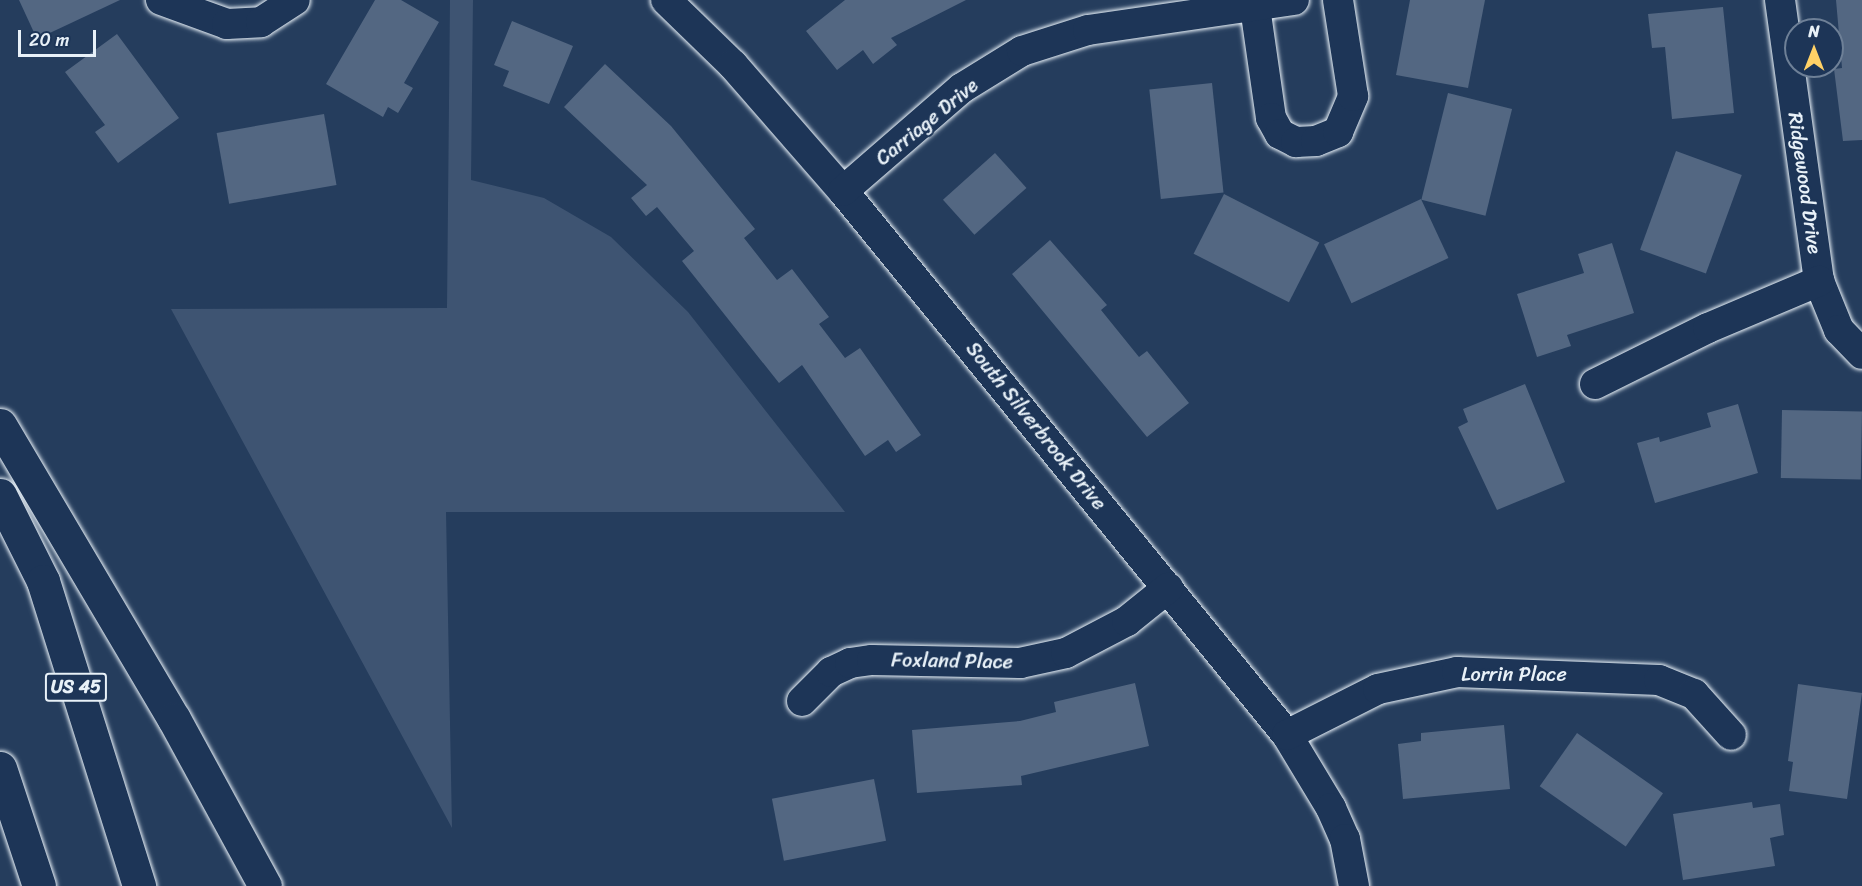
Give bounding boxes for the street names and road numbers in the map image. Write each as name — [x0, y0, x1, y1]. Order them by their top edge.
street label: Carriage Drive — [871, 73, 983, 171]
street label: Ridgewood Drive — [1783, 110, 1827, 256]
street label: South Silverbrook Drive — [961, 337, 1111, 515]
street label: Foxland Place — [891, 648, 1013, 674]
street label: Lorrin Place — [1461, 662, 1567, 686]
road number: US 45 — [44, 672, 107, 702]

